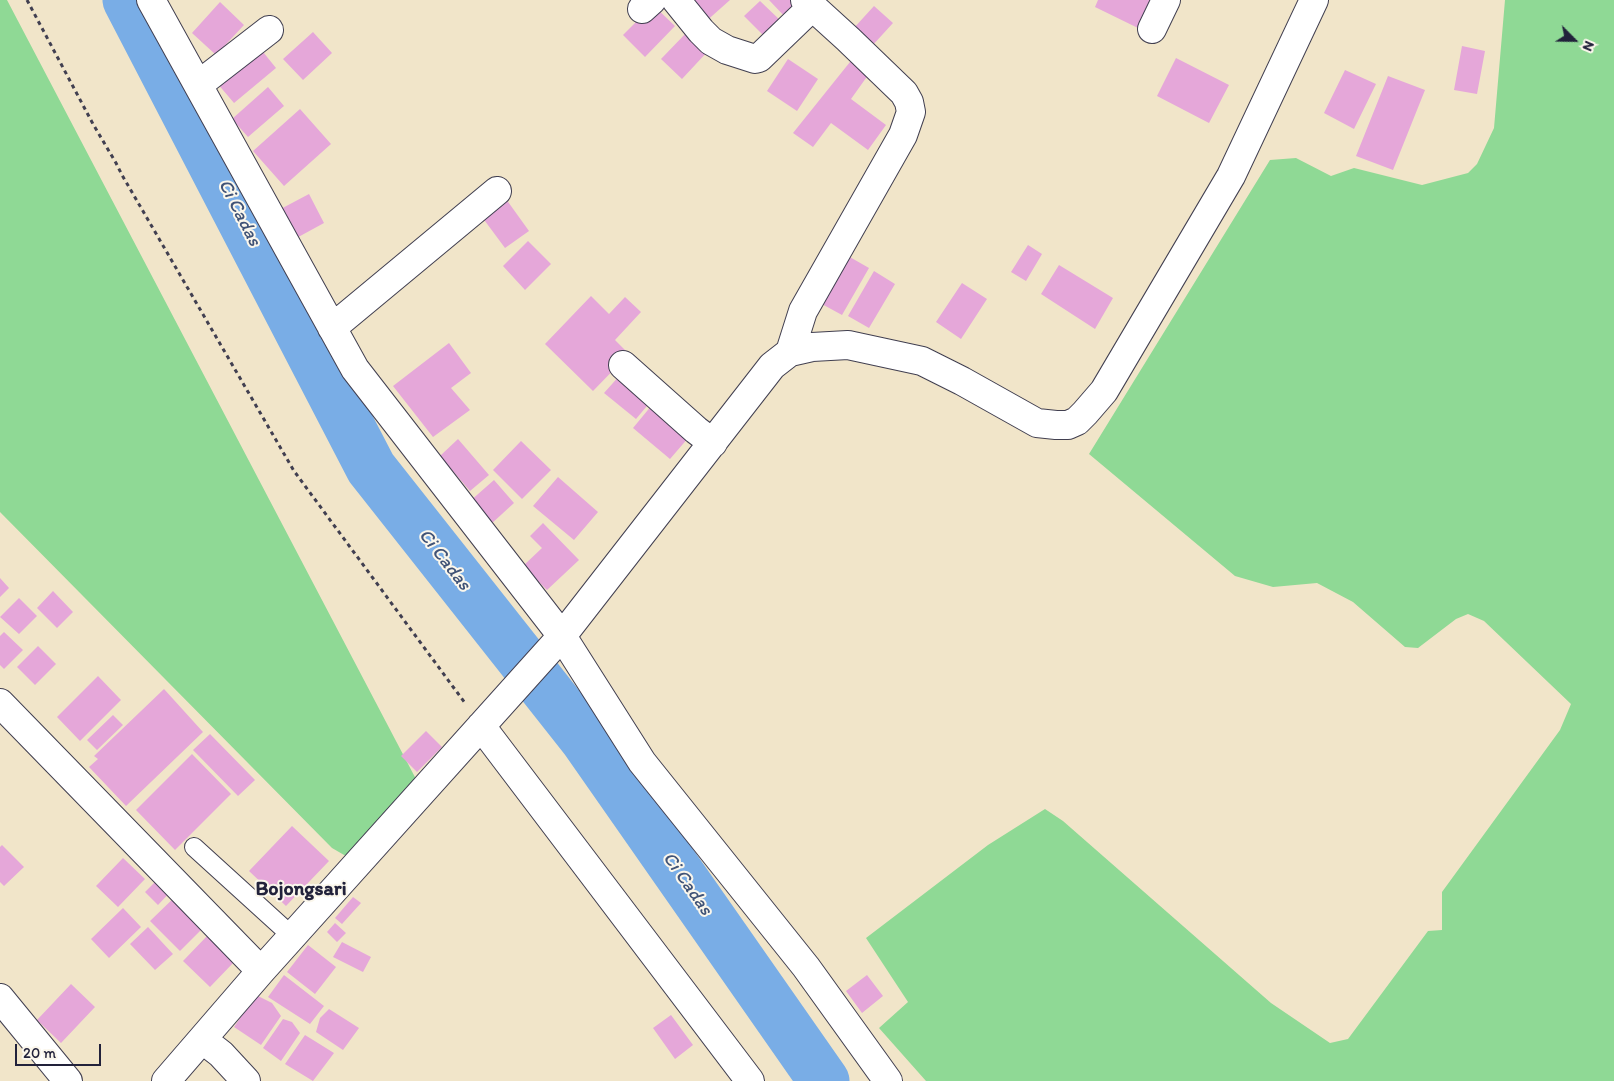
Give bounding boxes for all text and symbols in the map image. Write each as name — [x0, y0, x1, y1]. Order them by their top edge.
north arrow — [1549, 15, 1599, 65]
text: N — [1579, 38, 1598, 54]
water label: Ci Cadas — [213, 176, 265, 250]
water label: Ci Cadas — [413, 525, 475, 595]
water label: Ci Cadas — [657, 848, 717, 920]
district label: Bojongsari — [255, 878, 347, 902]
scale bar — [18, 1034, 104, 1066]
text: 20 m — [23, 1044, 56, 1062]

